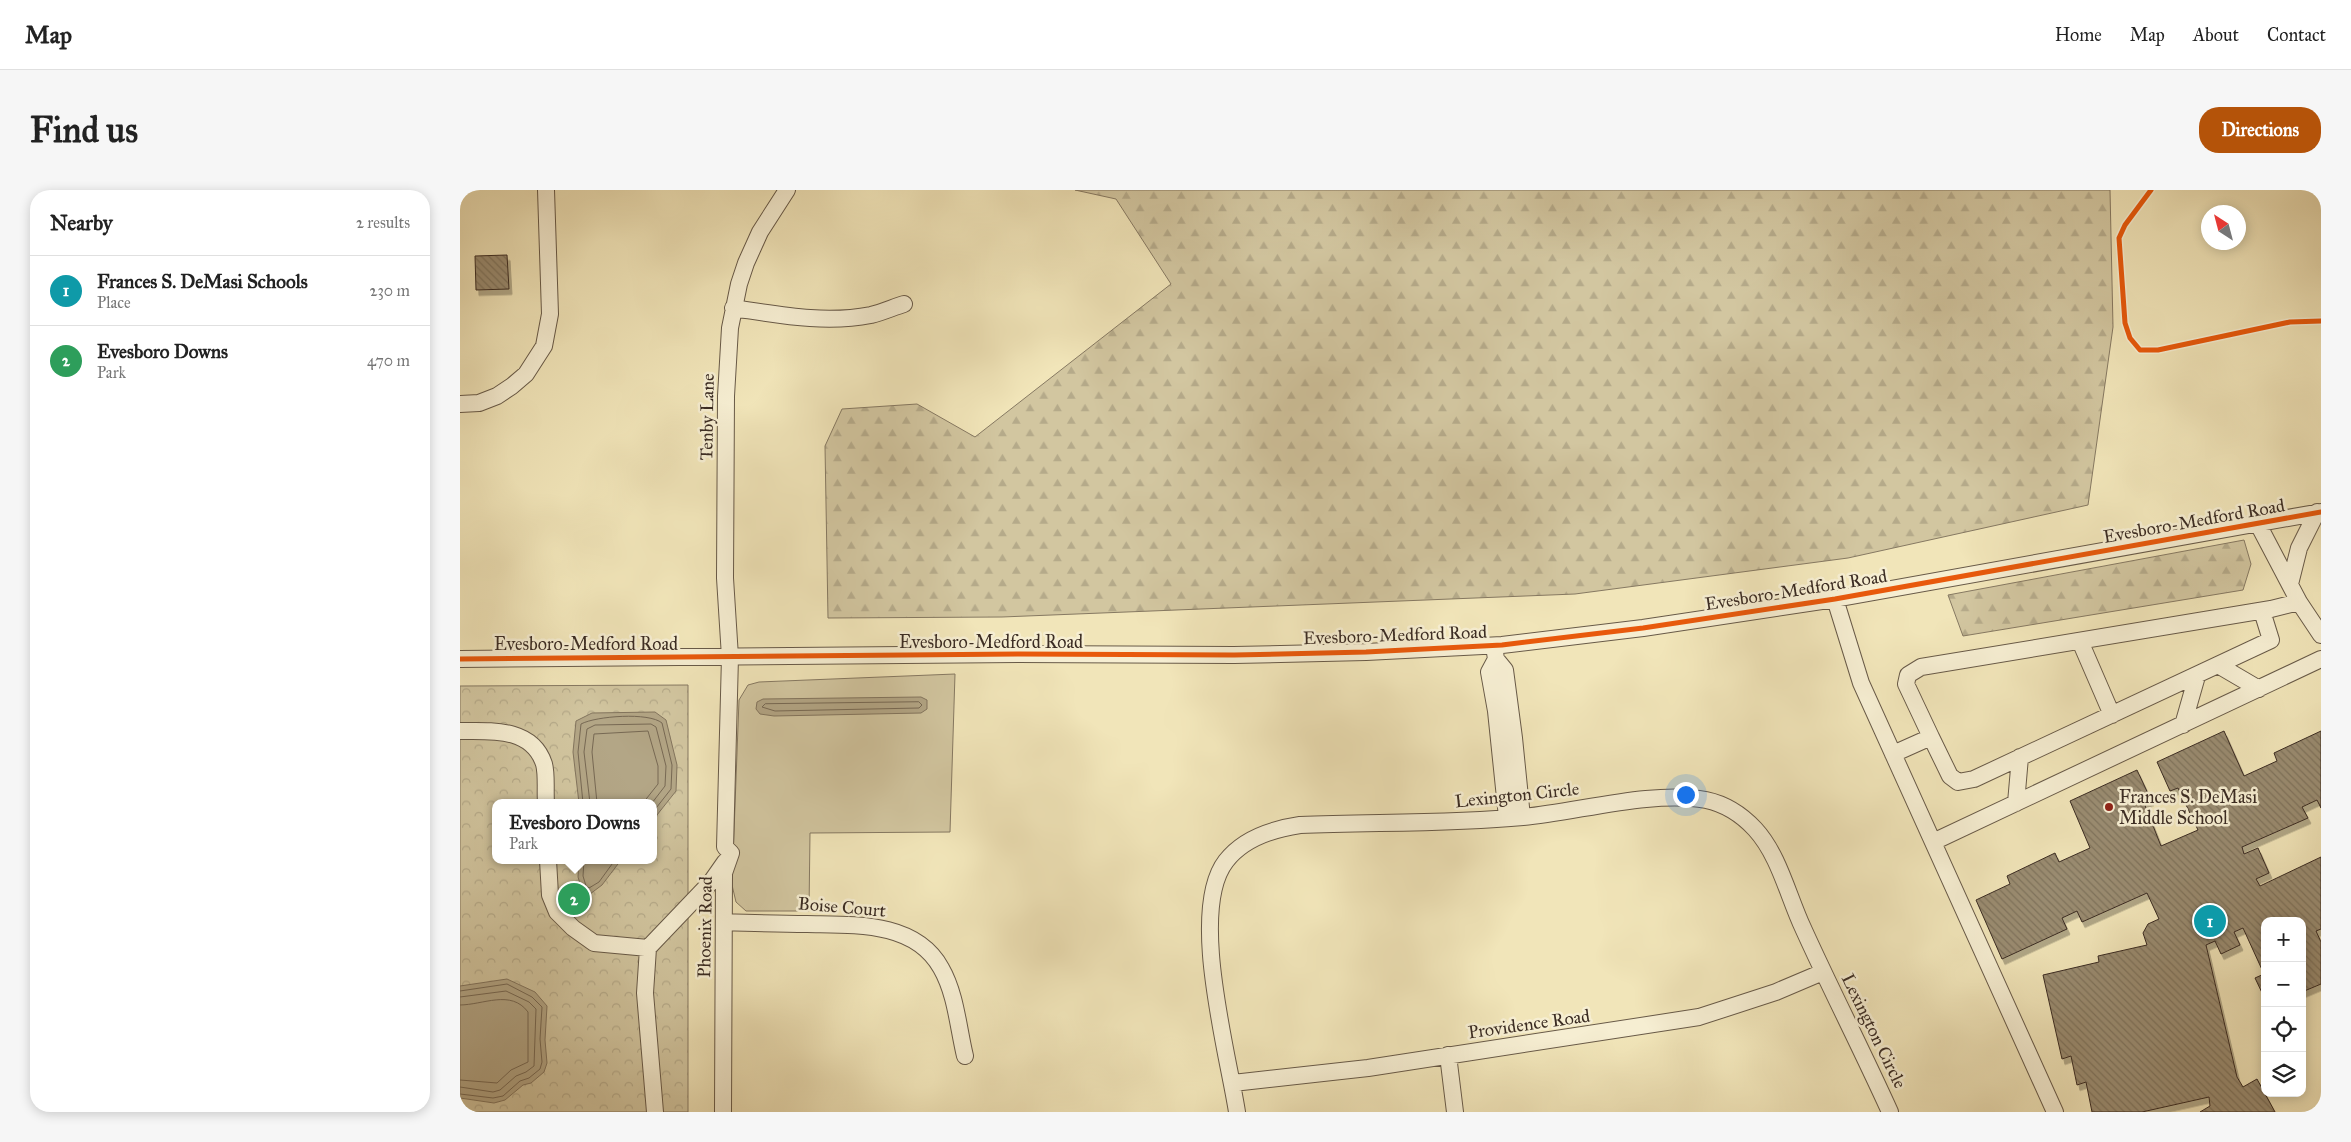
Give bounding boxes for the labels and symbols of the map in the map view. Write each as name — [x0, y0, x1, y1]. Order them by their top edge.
north arrow — [2201, 205, 2246, 250]
street label: Tenby Lane — [695, 373, 719, 461]
street label: Evesboro-Medford Road — [2101, 494, 2287, 548]
street label: Evesboro-Medford Road — [1703, 565, 1889, 615]
street label: Evesboro-Medford Road — [1303, 621, 1487, 649]
street label: Evesboro-Medford Road — [899, 631, 1083, 653]
street label: Evesboro-Medford Road — [494, 633, 678, 655]
street label: Lexington Circle — [1454, 778, 1580, 813]
your location — [1673, 782, 1699, 808]
place label: Frances S. DeMasi Middle School — [2119, 786, 2257, 829]
marker: Frances S. DeMasi Middle School — [2103, 801, 2115, 813]
street label: Phoenix Road — [693, 876, 717, 978]
pin: 2 — [558, 880, 590, 918]
street label: Boise Court — [797, 892, 888, 922]
pin: 1 — [2194, 902, 2226, 940]
street label: Lexington Circle — [1836, 970, 1911, 1092]
street label: Providence Road — [1467, 1005, 1591, 1043]

